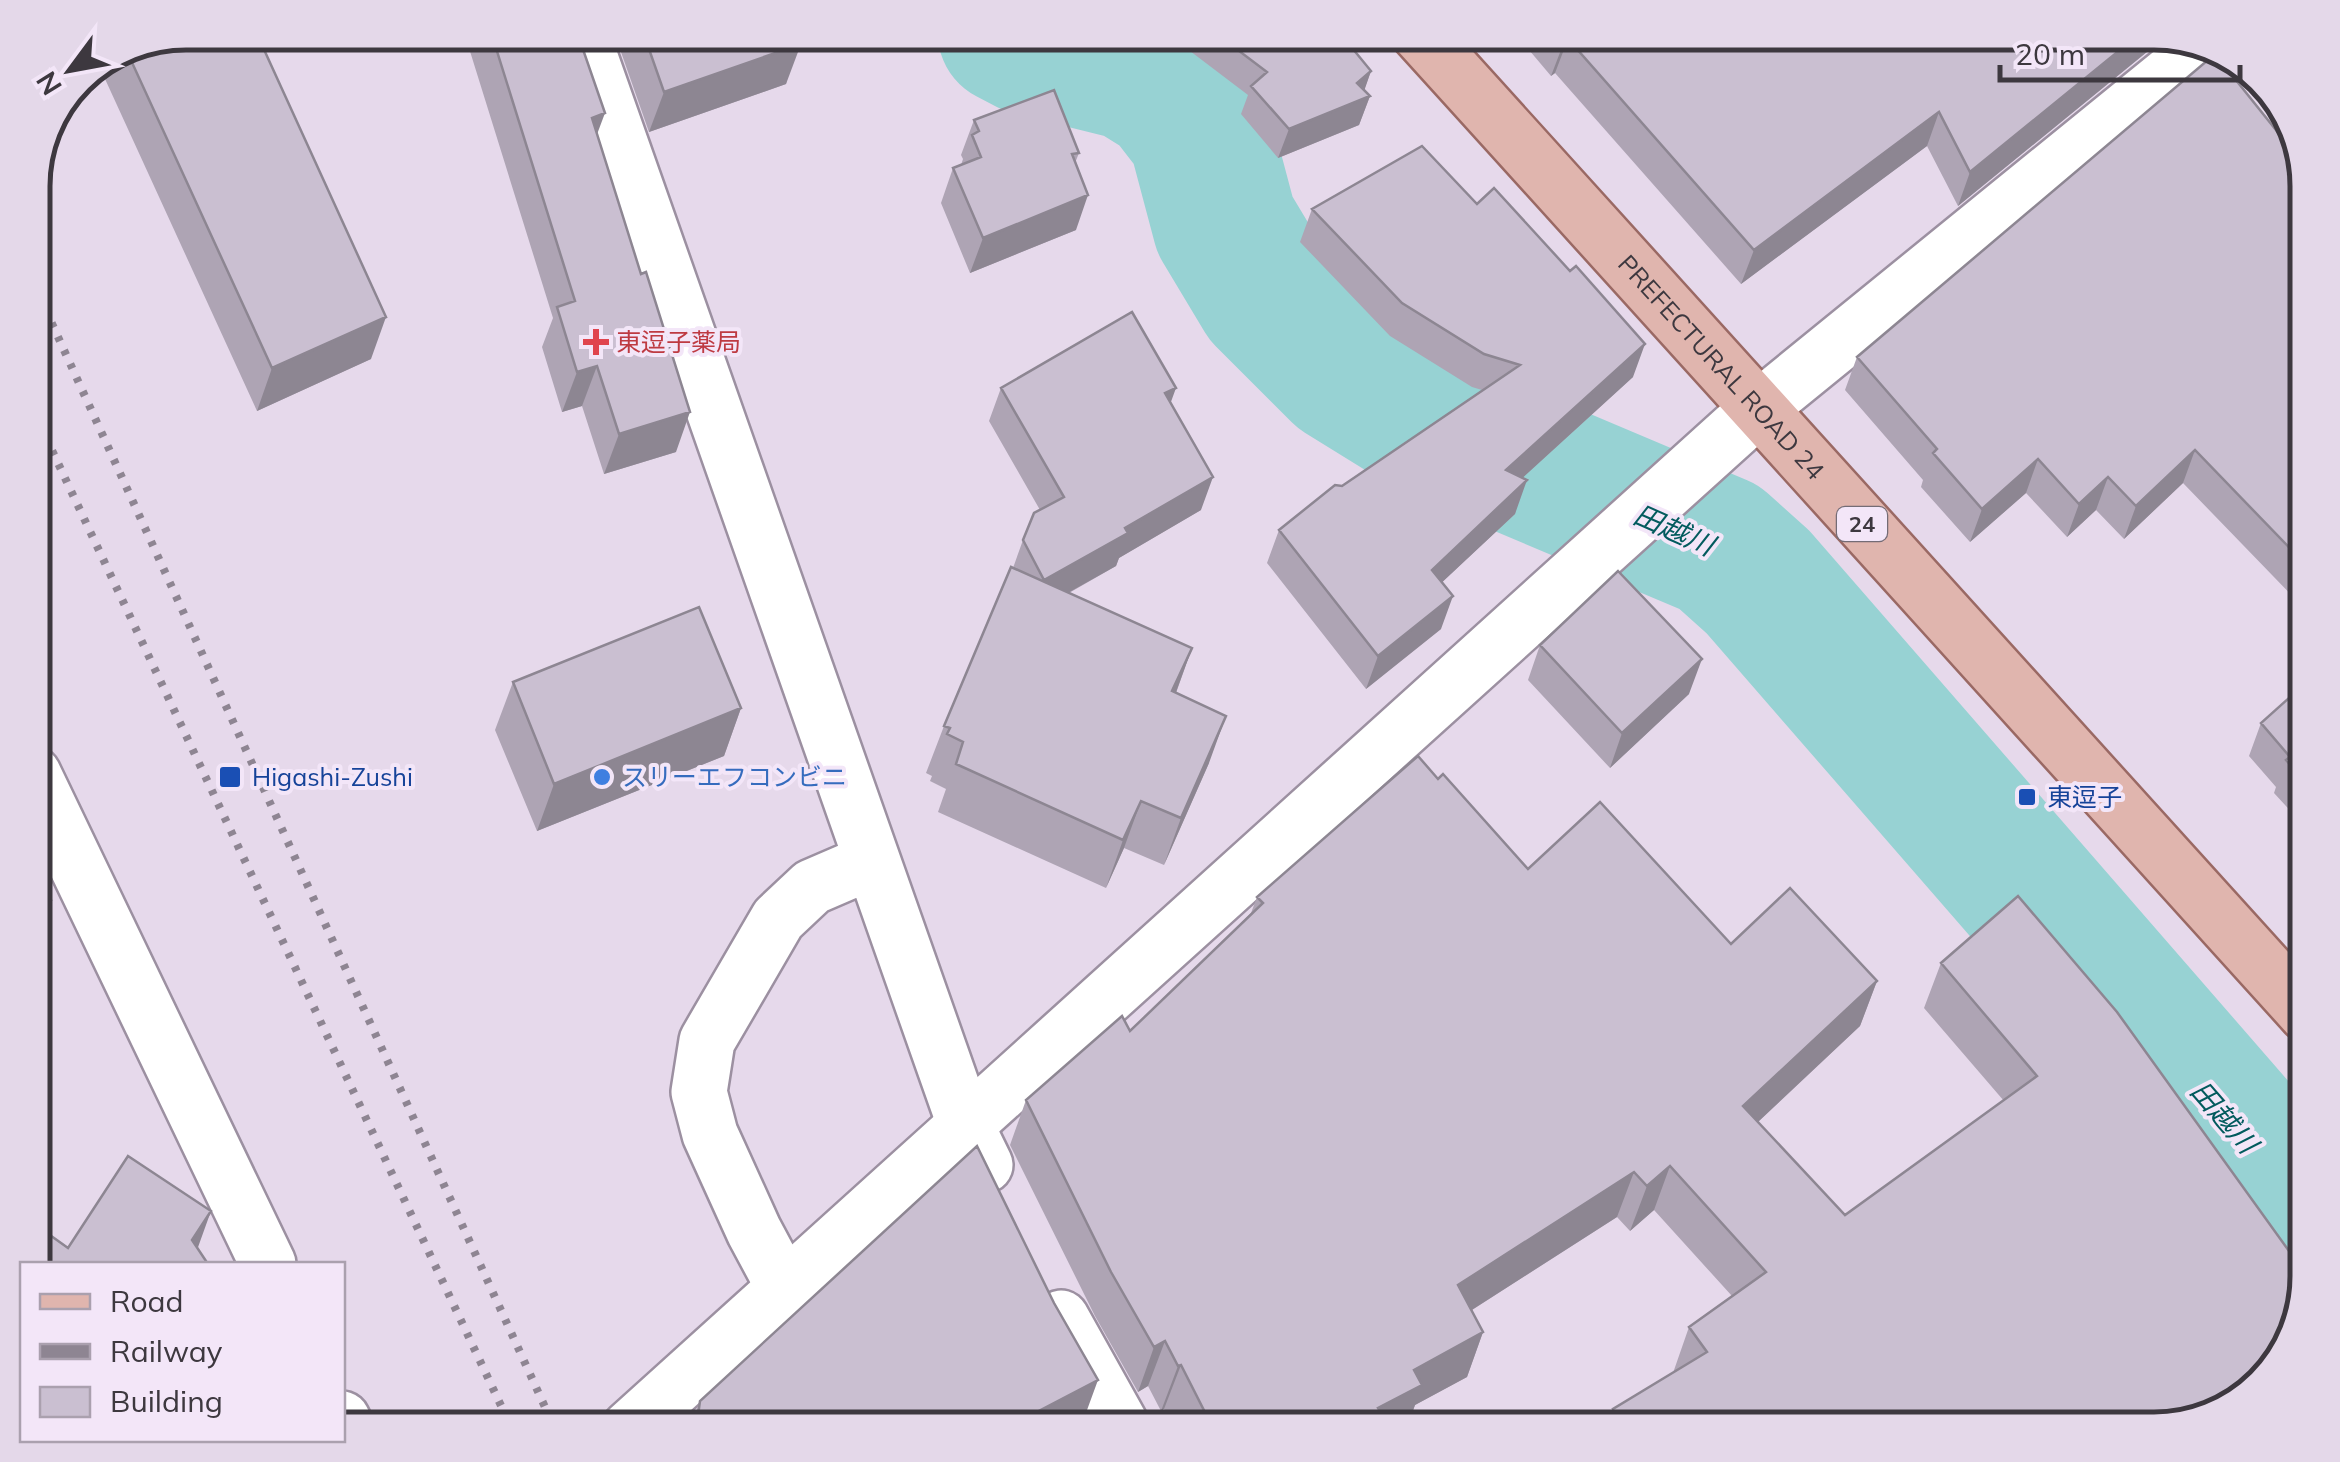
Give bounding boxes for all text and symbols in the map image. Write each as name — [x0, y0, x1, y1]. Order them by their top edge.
north arrow — [20, 20, 120, 120]
scale bar — [2000, 20, 2240, 82]
text: 20 m — [2015, 35, 2085, 73]
text: N — [28, 65, 69, 102]
street label: PREFECTURAL ROAD 24 — [1612, 248, 1831, 486]
place label: 東逗子薬局 — [616, 326, 741, 357]
marker: 東逗子薬局 — [585, 331, 607, 353]
water label: 田越川 — [1629, 496, 1722, 564]
road number: 24 — [1837, 507, 1887, 541]
place label: Higashi-Zushi — [252, 761, 413, 792]
place label: スリーエフコンビニ — [622, 761, 847, 792]
marker: Higashi-Zushi — [217, 764, 243, 790]
marker: スリーエフコンビニ — [591, 766, 613, 788]
place label: 東逗子 — [2047, 781, 2122, 812]
marker: 東逗子 — [2016, 786, 2038, 808]
water label: 田越川 — [2184, 1073, 2267, 1162]
legend — [20, 1262, 345, 1442]
text: Road — [110, 1282, 184, 1320]
text: Railway — [110, 1332, 223, 1370]
text: Building — [110, 1382, 223, 1420]

